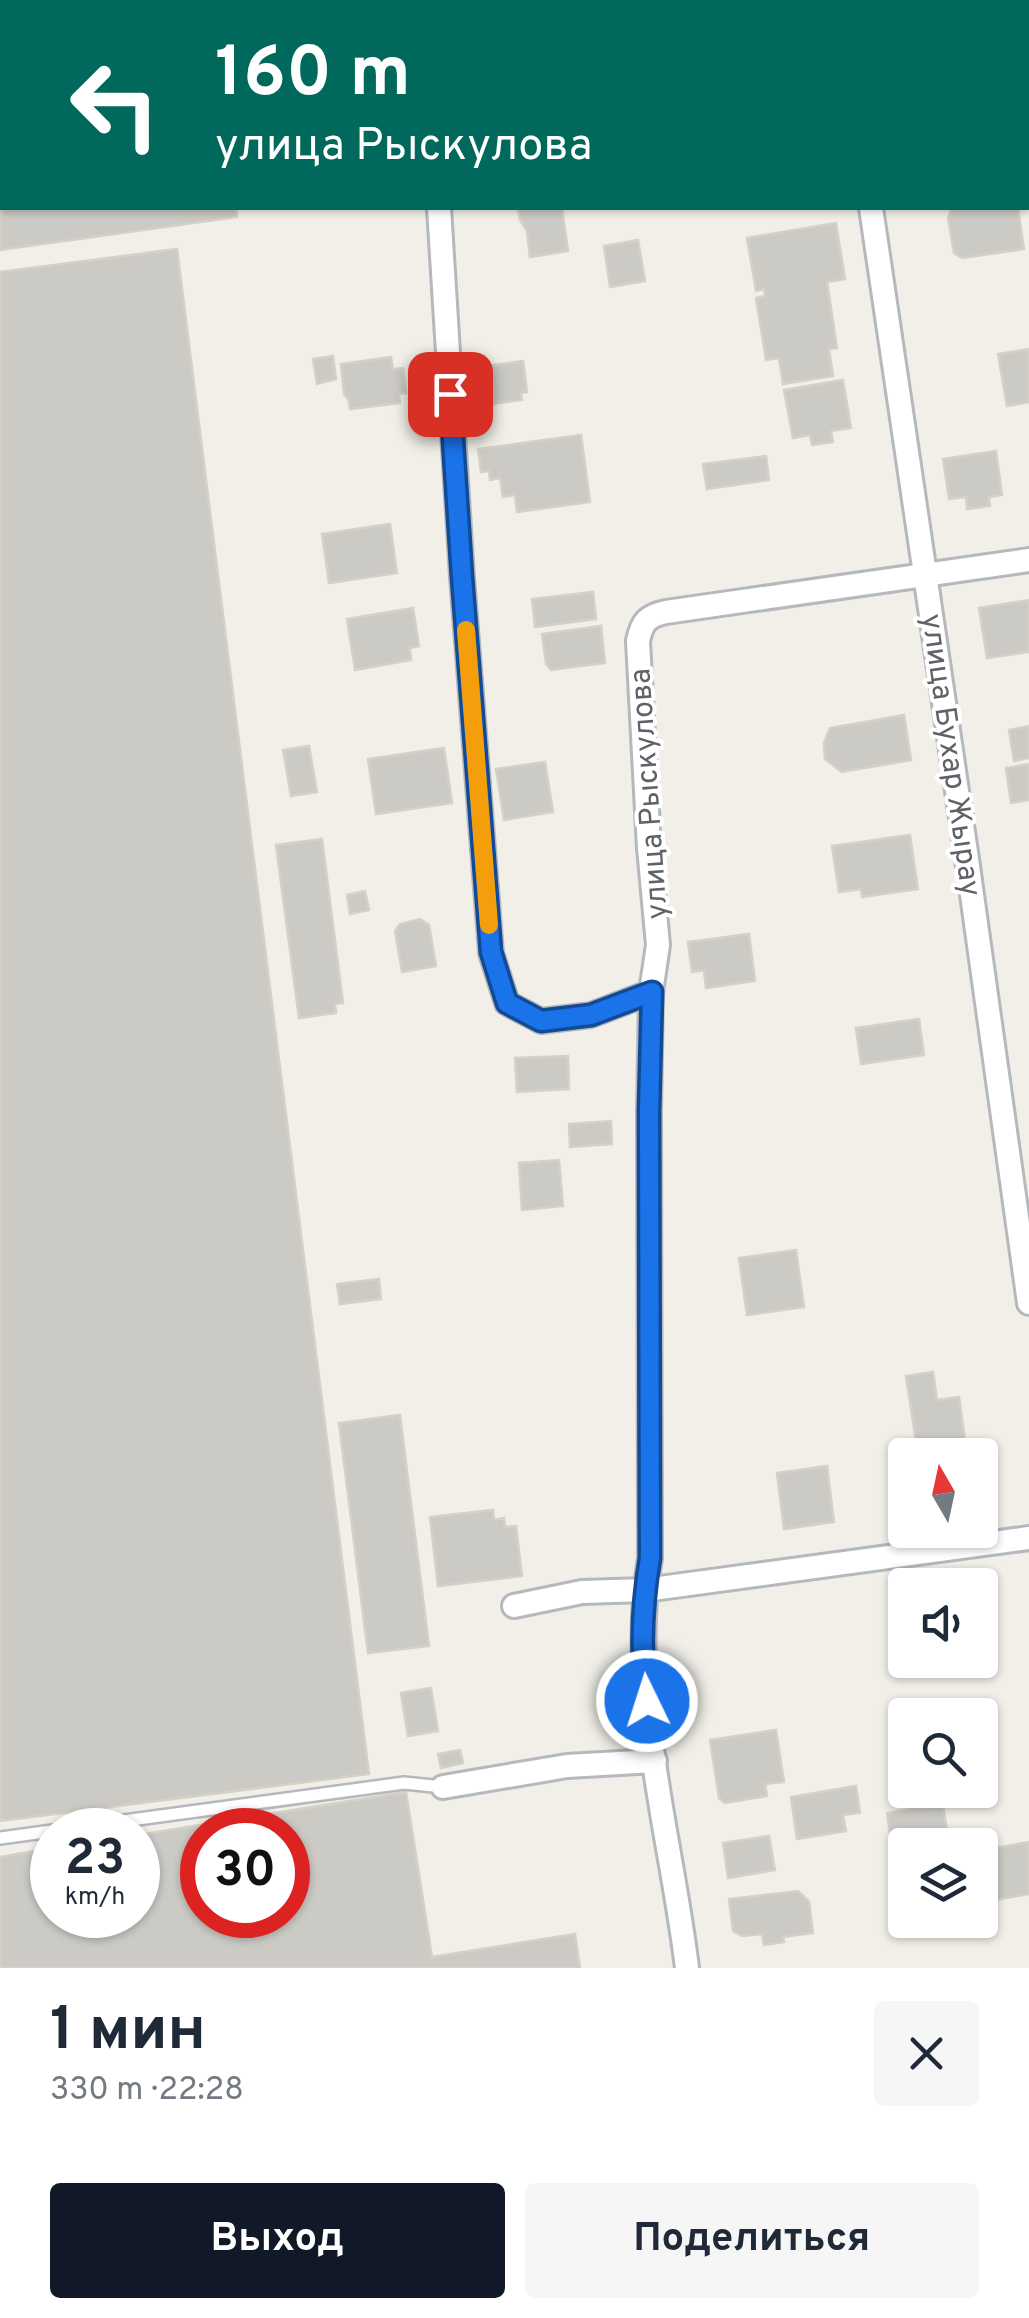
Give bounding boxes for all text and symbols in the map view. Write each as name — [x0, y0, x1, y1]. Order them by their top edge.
text: 160 m — [215, 32, 411, 121]
icon: left — [50, 40, 180, 170]
text: улица Рыскулова — [215, 119, 593, 176]
pin — [408, 352, 493, 437]
icon: arrive — [423, 367, 478, 422]
street label: улица Бухар Жырау — [911, 612, 988, 899]
street label: улица Рыскулова — [623, 667, 678, 921]
north arrow — [888, 1438, 998, 1548]
map controls — [888, 1438, 998, 1938]
button: sound — [888, 1568, 998, 1678]
position arrow — [595, 1649, 699, 1753]
button: search — [888, 1698, 998, 1808]
speed limit sign: 30 — [180, 1808, 310, 1938]
button: layers — [888, 1828, 998, 1938]
text: 23 — [65, 1829, 125, 1892]
text: km/h — [65, 1882, 125, 1914]
text: 1 мин — [50, 1995, 206, 2071]
button: close — [874, 2001, 979, 2106]
text: 330 m · 22:28 — [50, 2071, 244, 2111]
button: Выход — [50, 2183, 505, 2298]
button: Поделиться — [525, 2183, 979, 2298]

